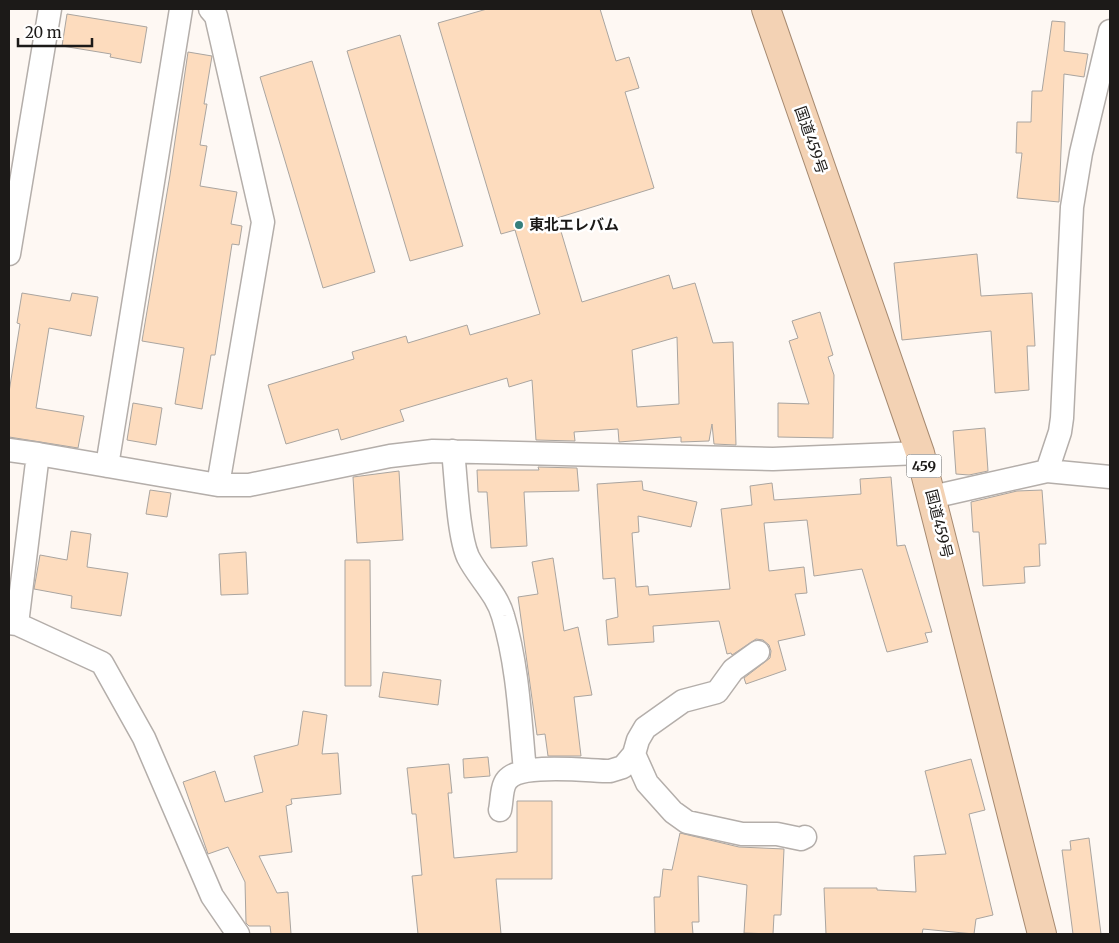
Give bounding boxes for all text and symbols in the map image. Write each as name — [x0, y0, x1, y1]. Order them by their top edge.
scale bar — [18, 15, 91, 47]
text: 20 m — [25, 23, 62, 42]
street label: 国道459号 — [791, 104, 832, 176]
place label: 東北エレバム — [529, 215, 619, 234]
marker: 東北エレバム — [513, 219, 525, 231]
road number: 459 — [906, 454, 942, 478]
street label: 国道459号 — [922, 487, 957, 560]

